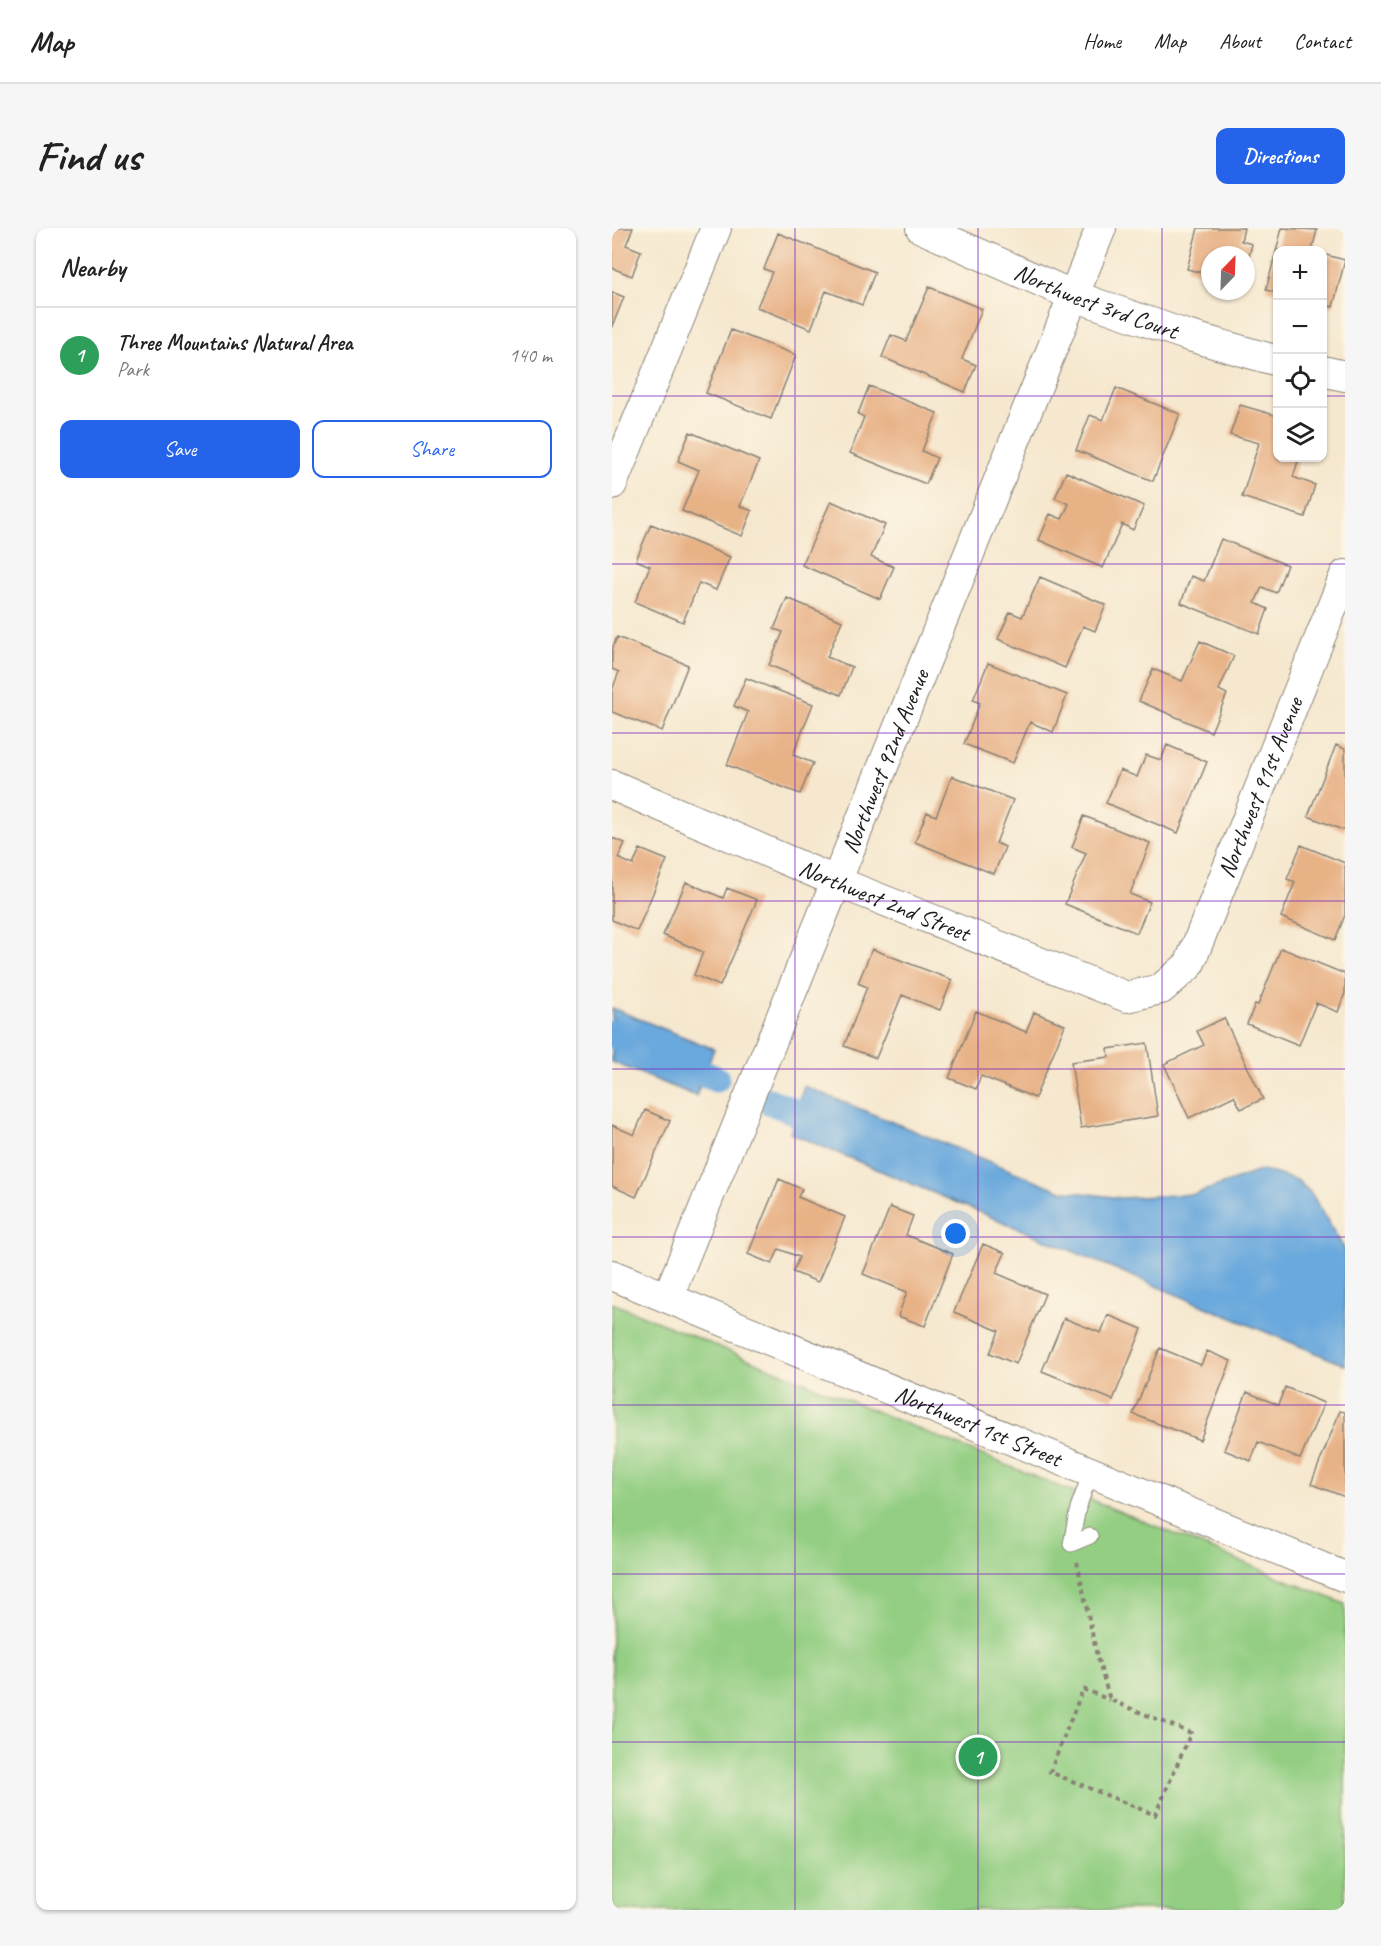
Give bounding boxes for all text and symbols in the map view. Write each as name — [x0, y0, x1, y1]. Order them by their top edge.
text: Map — [30, 24, 73, 59]
text: Home — [1083, 28, 1121, 54]
text: Map — [1154, 28, 1186, 54]
text: About — [1219, 28, 1261, 54]
text: Contact — [1294, 28, 1351, 54]
button: Directions — [1216, 128, 1345, 184]
text: Find us — [36, 130, 141, 183]
north arrow — [1201, 246, 1255, 300]
map controls — [1273, 246, 1327, 462]
button: + — [1273, 246, 1327, 300]
text: Nearby — [60, 251, 125, 284]
street label: Northwest 3rd Court — [1010, 256, 1184, 347]
button: − — [1273, 300, 1327, 354]
text: Three Mountains Natural Area — [117, 329, 353, 357]
text: 1 — [75, 343, 84, 368]
text: 140 m — [509, 343, 552, 368]
button: locate — [1273, 354, 1327, 408]
text: Park — [117, 357, 149, 382]
button: layers — [1273, 408, 1327, 462]
button: Save — [60, 420, 300, 478]
button: Share — [312, 420, 552, 478]
street label: Northwest 92nd Avenue — [834, 663, 936, 858]
street label: Northwest 91st Avenue — [1211, 691, 1310, 882]
street label: Northwest 2nd Street — [795, 852, 976, 949]
your location — [941, 1219, 970, 1248]
street label: Northwest 1st Street — [891, 1378, 1068, 1474]
pin: 1 — [958, 1734, 998, 1780]

